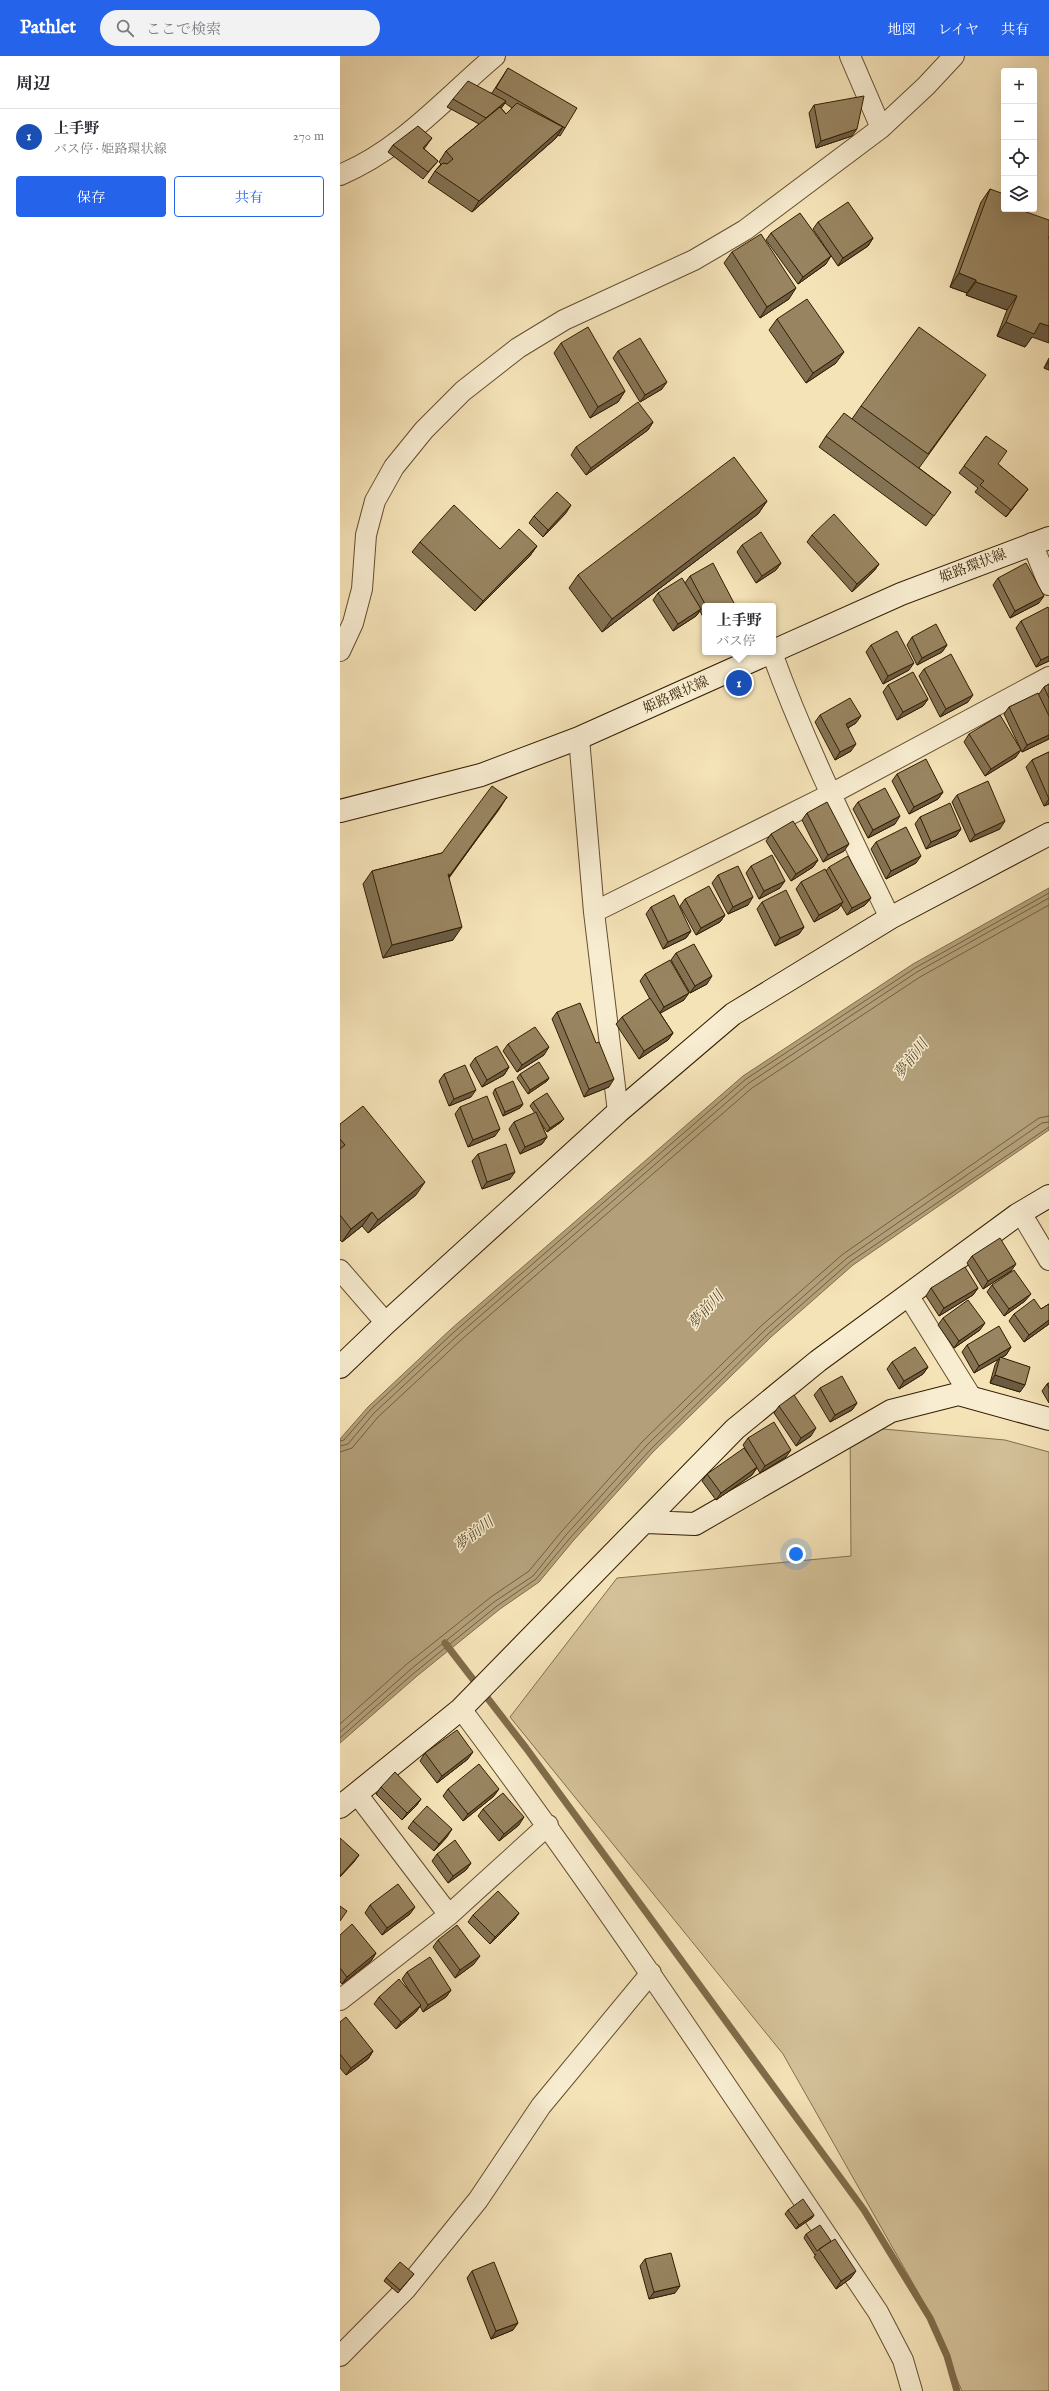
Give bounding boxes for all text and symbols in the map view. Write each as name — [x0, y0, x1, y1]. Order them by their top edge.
search box — [100, 10, 380, 46]
text: Pathlet — [20, 16, 76, 40]
icon: search — [114, 17, 136, 39]
text: ここで検索 — [146, 20, 221, 39]
text: 地図 — [888, 21, 916, 39]
text: レイヤ — [938, 21, 979, 39]
text: 共有 — [1001, 21, 1029, 39]
map controls — [1001, 68, 1037, 212]
button: + — [1001, 68, 1037, 104]
text: 周辺 — [16, 74, 50, 95]
button: − — [1001, 104, 1037, 140]
text: 上手野 — [54, 119, 99, 138]
text: 1 — [27, 128, 31, 145]
text: 270 m — [293, 128, 324, 145]
button: locate — [1001, 140, 1037, 176]
text: バス停 · 姫路環状線 — [54, 141, 167, 158]
button: 保存 — [16, 176, 166, 217]
button: 共有 — [174, 176, 324, 217]
button: layers — [1001, 176, 1037, 212]
street label: 姫路環状線 — [937, 545, 1009, 587]
popup — [702, 603, 776, 655]
text: 上手野 — [716, 611, 762, 630]
text: バス停 — [716, 633, 756, 650]
pin: 1 — [726, 668, 752, 698]
street label: 姫路環状線 — [640, 673, 712, 717]
water label: 夢前川 — [890, 1034, 934, 1083]
water label: 夢前川 — [684, 1285, 729, 1333]
water label: 夢前川 — [450, 1511, 499, 1555]
your location — [786, 1544, 806, 1564]

